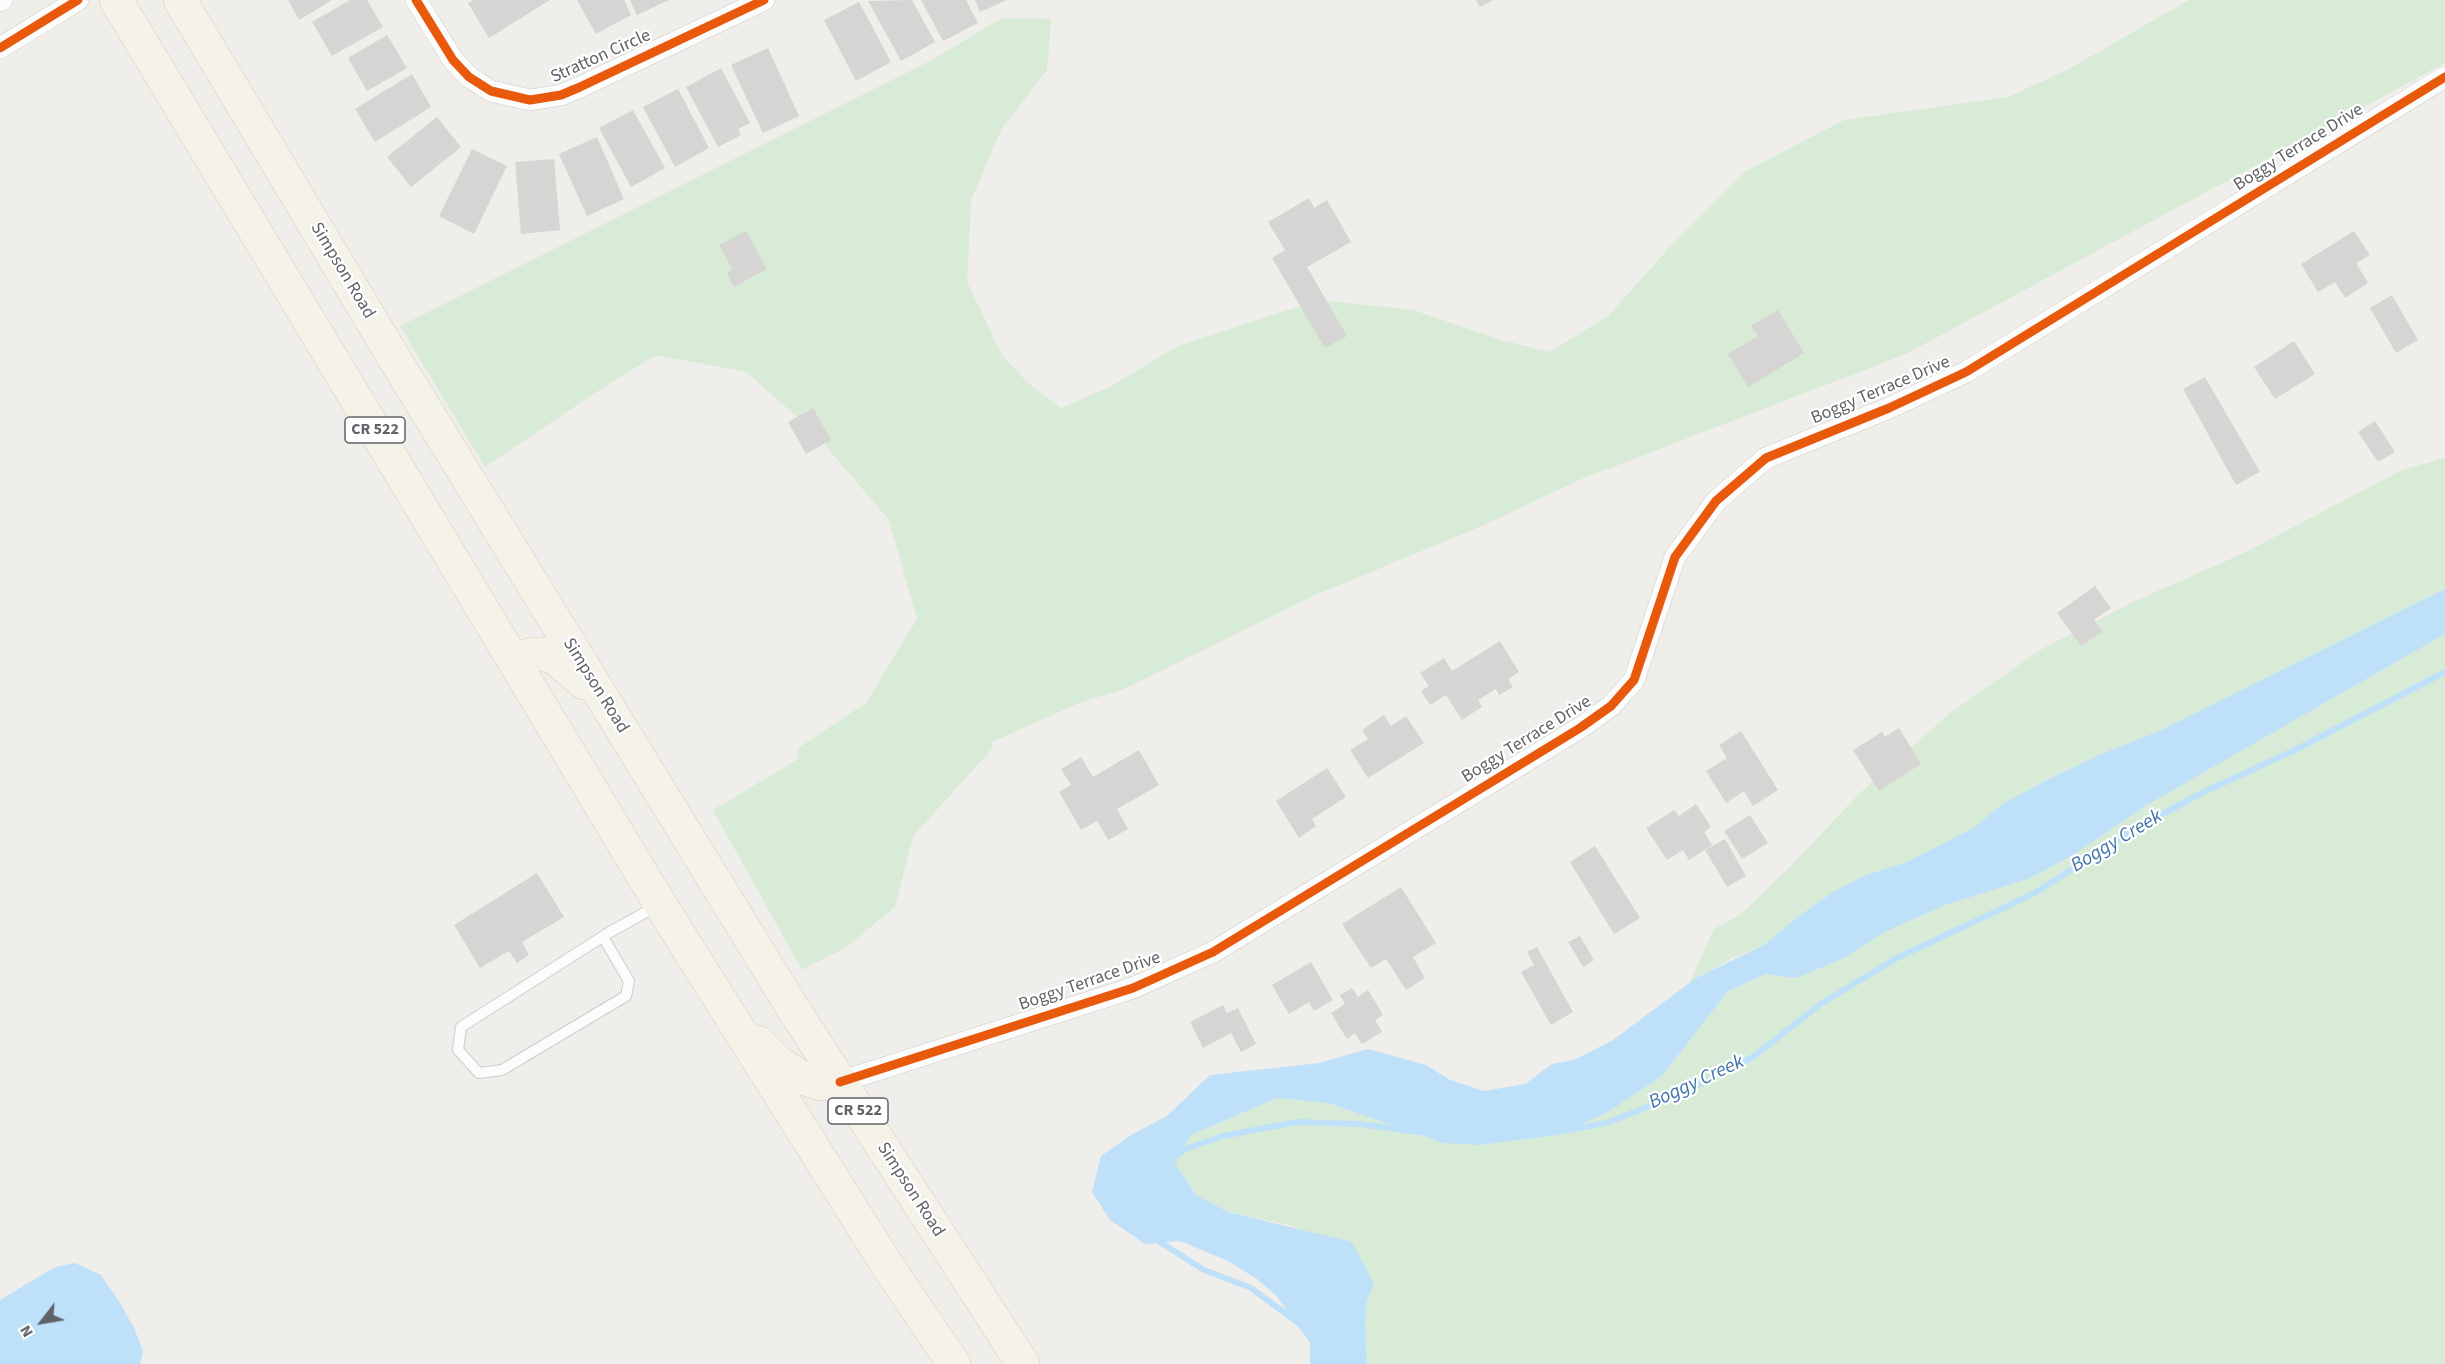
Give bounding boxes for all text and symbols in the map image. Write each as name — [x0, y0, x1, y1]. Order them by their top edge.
street label: Stratton Circle — [548, 25, 654, 89]
street label: Boggy Terrace Drive — [2230, 99, 2368, 197]
street label: Simpson Road — [305, 219, 379, 323]
street label: Boggy Terrace Drive — [1808, 352, 1954, 430]
road number: CR 522 — [345, 417, 405, 443]
street label: Simpson Road — [557, 634, 633, 738]
street label: Boggy Terrace Drive — [1458, 691, 1596, 789]
water label: Boggy Creek — [2067, 805, 2167, 879]
street label: Boggy Terrace Drive — [1016, 948, 1164, 1016]
water label: Boggy Creek — [1646, 1051, 1748, 1115]
road number: CR 522 — [828, 1098, 888, 1124]
street label: Simpson Road — [871, 1139, 949, 1241]
north arrow — [12, 1292, 72, 1352]
text: N — [14, 1321, 39, 1342]

